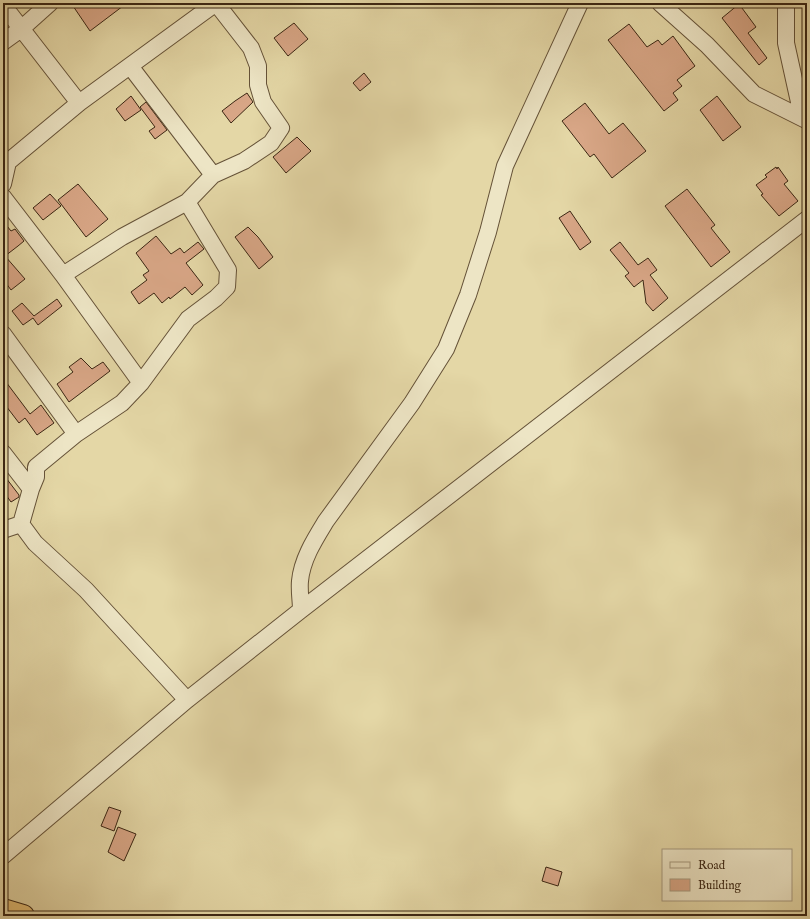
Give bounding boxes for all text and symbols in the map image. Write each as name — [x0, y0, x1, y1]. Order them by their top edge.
legend — [662, 849, 792, 901]
text: Road — [698, 858, 726, 873]
text: Building — [698, 878, 742, 893]

